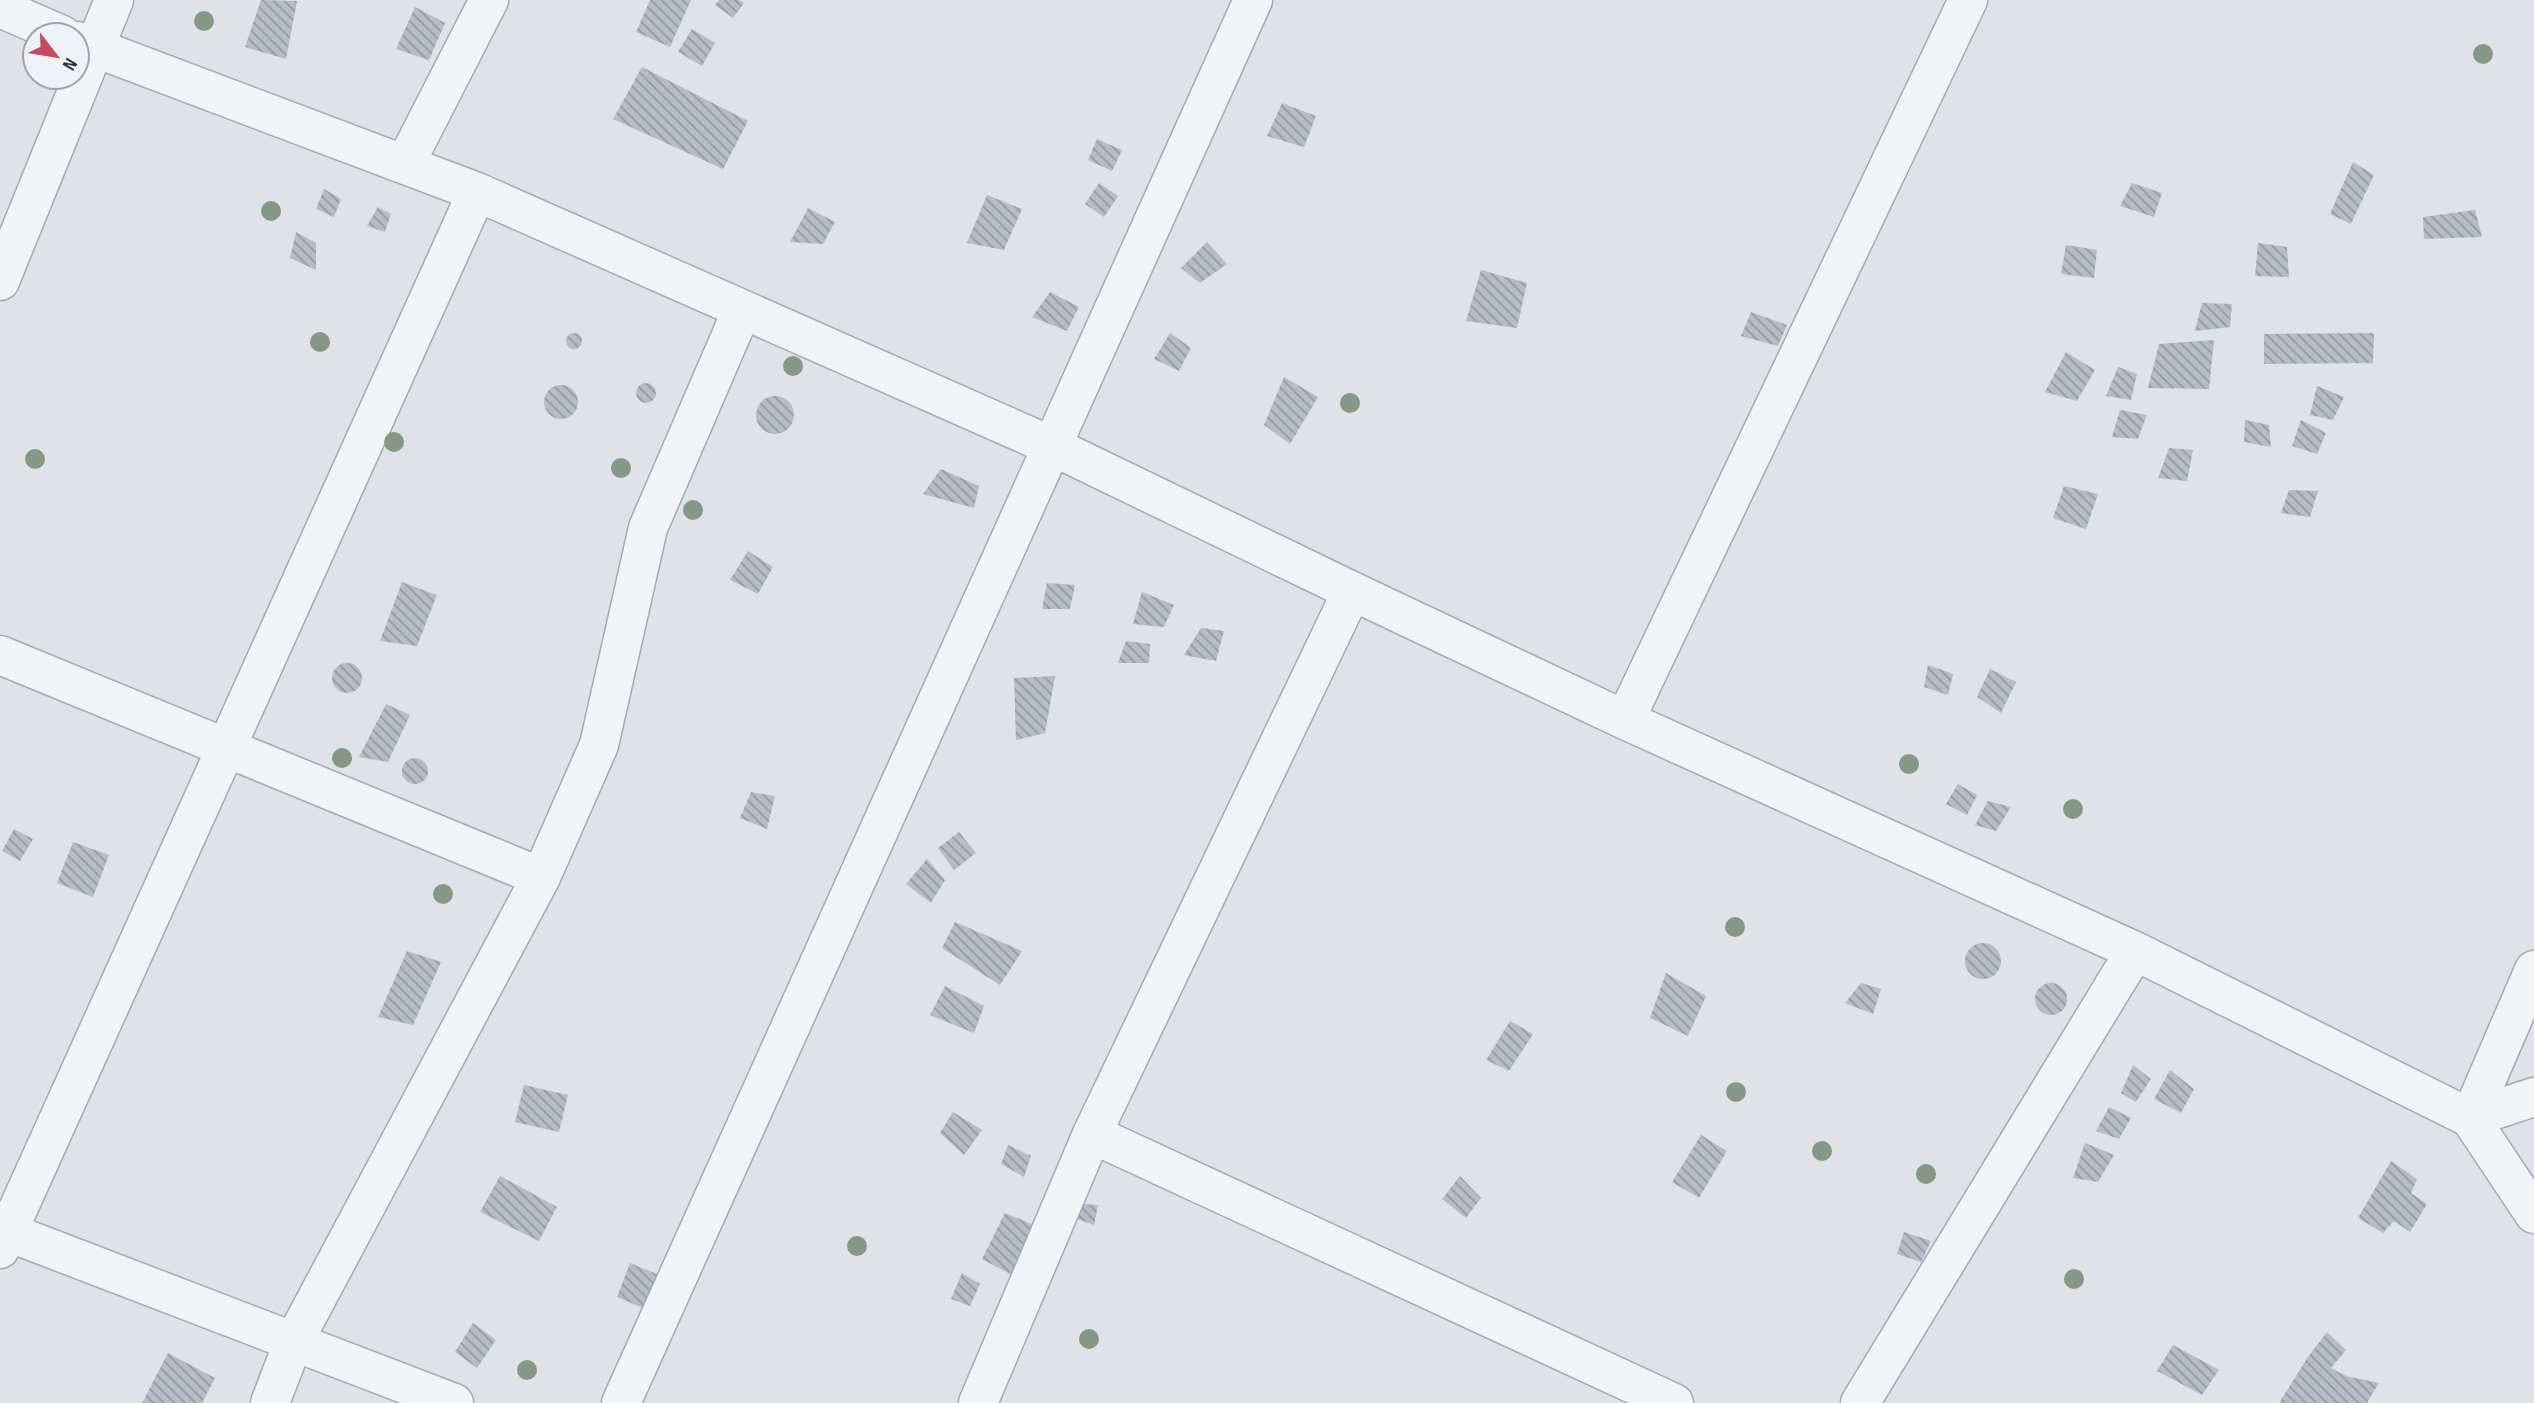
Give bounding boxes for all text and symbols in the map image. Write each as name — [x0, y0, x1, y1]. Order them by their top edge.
north arrow — [21, 21, 91, 91]
text: N — [57, 54, 82, 74]

